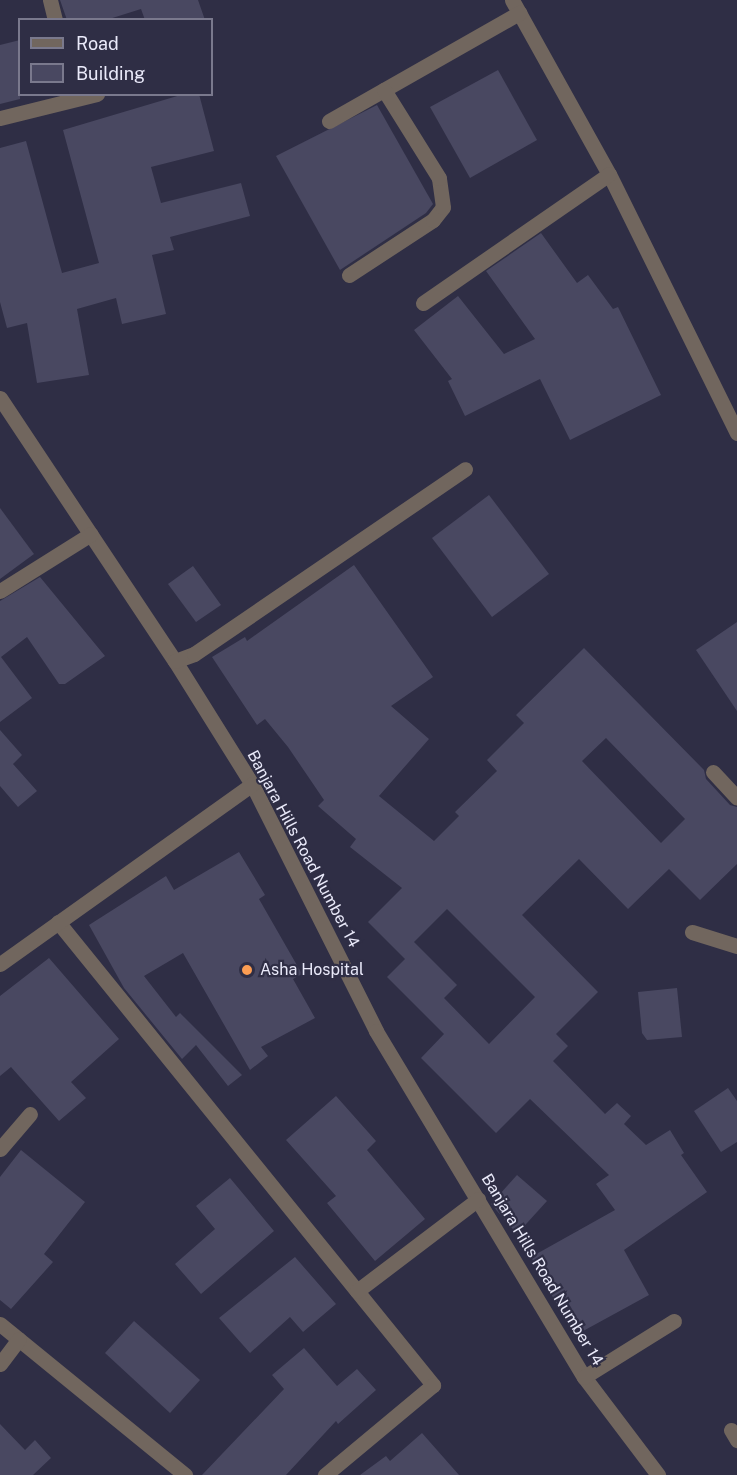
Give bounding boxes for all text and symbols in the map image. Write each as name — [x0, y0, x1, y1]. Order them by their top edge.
legend — [18, 18, 213, 96]
text: Road — [76, 33, 119, 54]
text: Building — [76, 63, 145, 84]
street label: Banjara Hills Road Number 14 — [243, 747, 363, 951]
place label: Asha Hospital — [260, 960, 364, 980]
marker: Asha Hospital — [238, 961, 256, 979]
street label: Banjara Hills Road Number 14 — [477, 1171, 607, 1369]

